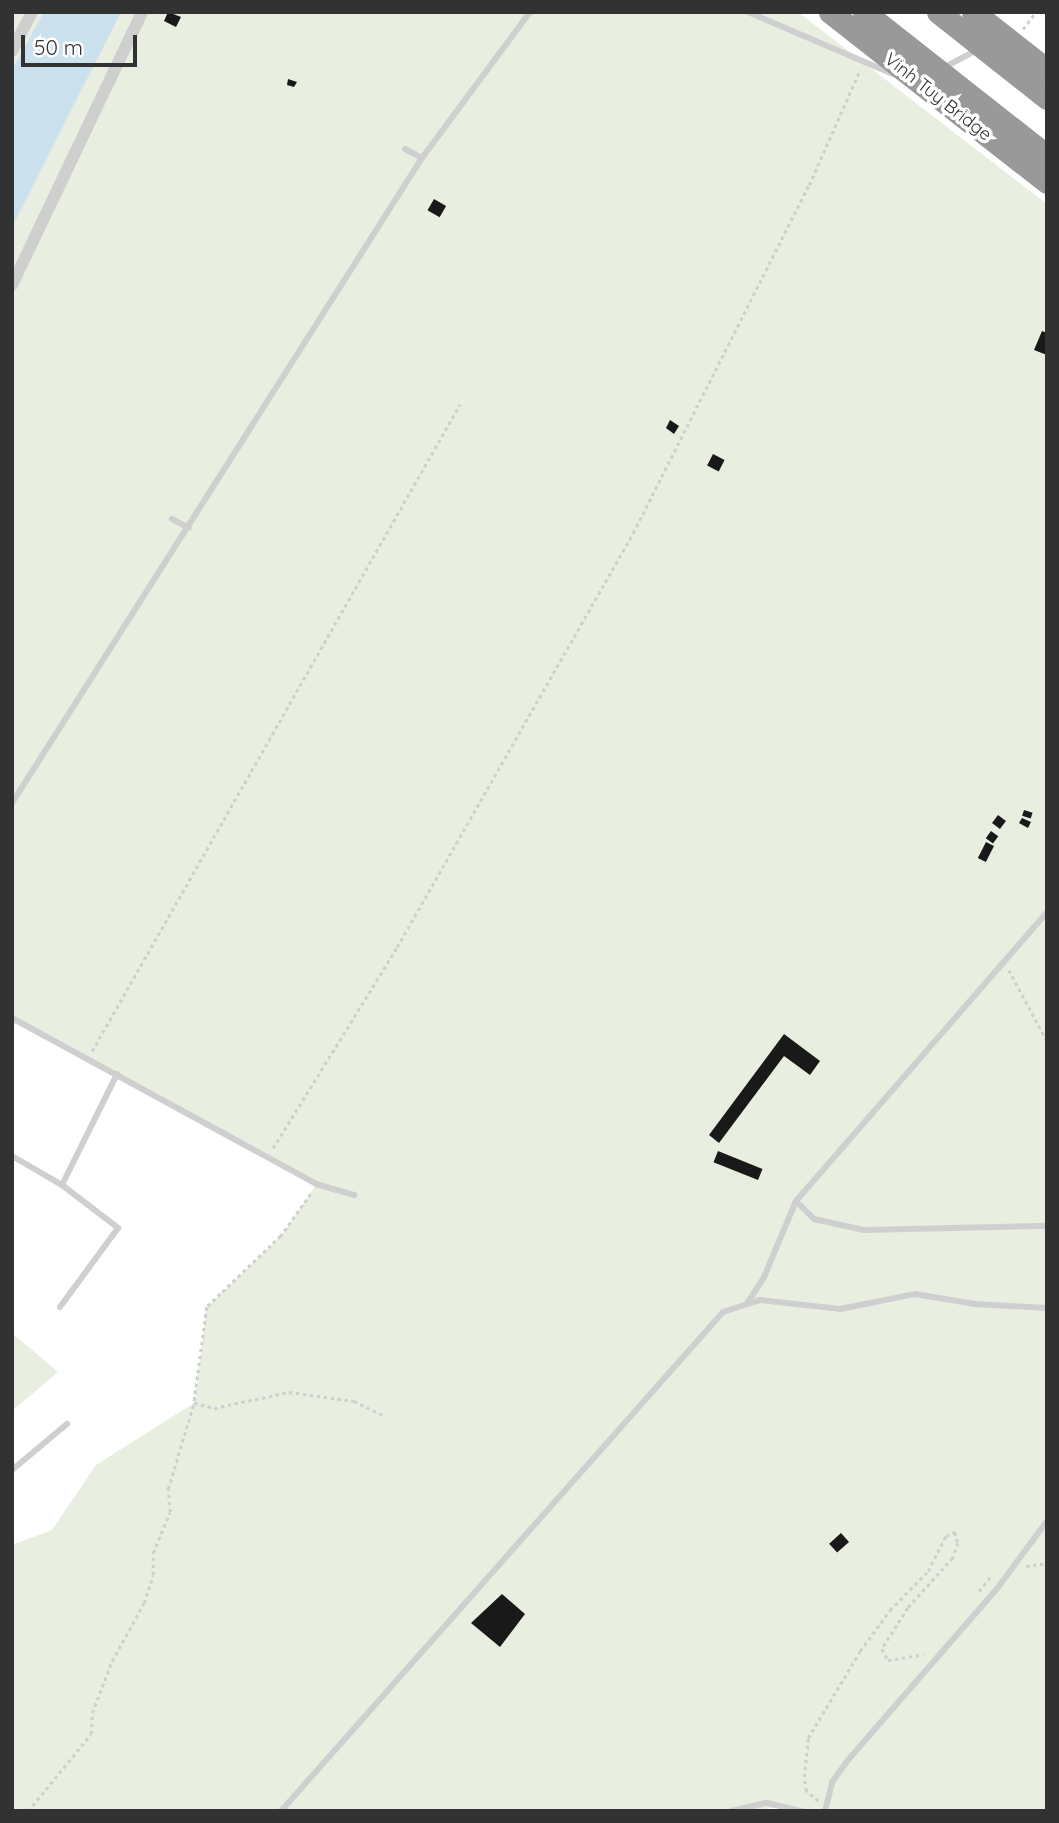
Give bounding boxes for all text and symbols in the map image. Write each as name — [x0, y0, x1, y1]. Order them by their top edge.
scale bar — [24, 21, 140, 65]
text: 50 m — [34, 34, 83, 60]
street label: Vinh Tuy Bridge — [880, 49, 996, 145]

